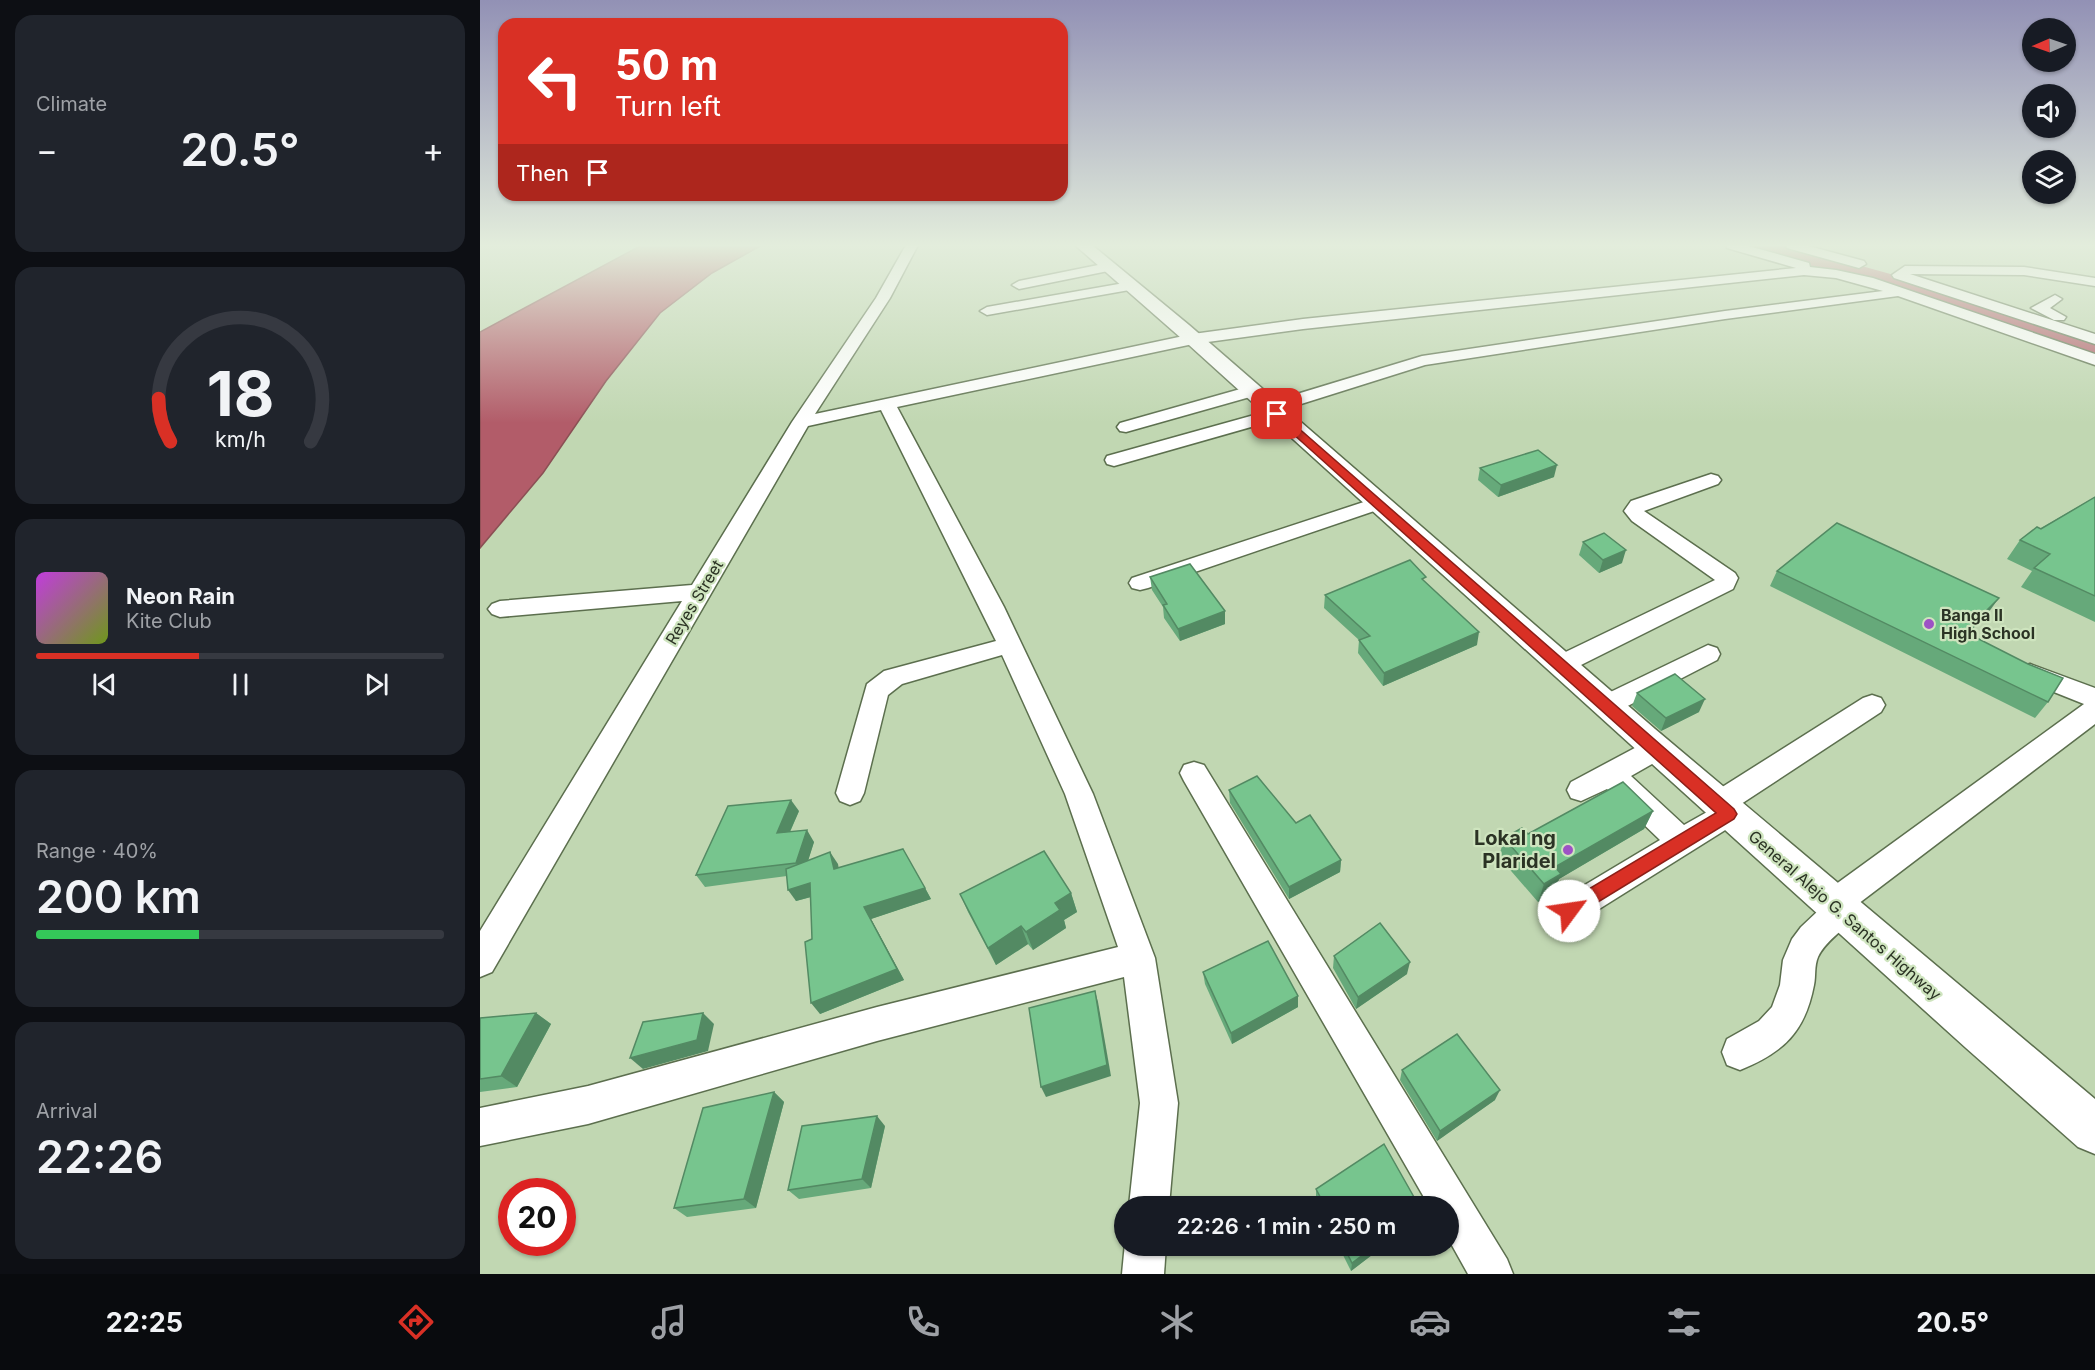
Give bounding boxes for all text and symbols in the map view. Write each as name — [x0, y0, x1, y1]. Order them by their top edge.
north arrow — [2022, 18, 2076, 72]
map controls — [2022, 18, 2076, 204]
text: 50 m — [615, 39, 718, 90]
icon: left — [516, 42, 594, 120]
button: sound — [2022, 84, 2076, 138]
text: Turn left — [615, 90, 721, 123]
text: Climate — [36, 92, 107, 116]
text: 20.5° — [180, 122, 300, 177]
text: − — [36, 130, 58, 170]
text: + — [422, 130, 444, 170]
button: layers — [2022, 150, 2076, 204]
icon: arrive — [581, 156, 614, 189]
text: Then — [516, 160, 569, 186]
text: 18 — [206, 356, 274, 431]
pin — [1251, 388, 1302, 439]
icon: arrive — [1260, 397, 1293, 430]
text: km/h — [215, 427, 265, 453]
street label: Reyes Street — [661, 556, 727, 648]
text: Neon Rain — [126, 583, 235, 609]
place label: Banga Ⅱ High School — [1941, 605, 2035, 643]
text: Kite Club — [126, 609, 212, 633]
marker: Banga Ⅱ High School — [1922, 617, 1936, 631]
icon: previous — [88, 668, 121, 701]
icon: pause — [224, 668, 257, 701]
icon: next — [360, 668, 393, 701]
place label: Lokal ng Plaridel — [1474, 826, 1556, 873]
street label: General Alejo G. Santos Highway — [1745, 826, 1945, 1004]
text: Range · 40% — [36, 839, 158, 863]
marker: Lokal ng Plaridel — [1561, 843, 1575, 857]
text: 200 km — [36, 869, 201, 924]
position arrow — [1537, 879, 1601, 943]
text: Arrival — [36, 1099, 98, 1123]
text: 22:26 — [36, 1129, 163, 1184]
speed limit sign: 20 — [498, 1178, 576, 1256]
text: 22:26 · 1 min · 250 m — [1177, 1213, 1396, 1239]
icon: directions — [395, 1301, 437, 1343]
icon: music — [648, 1301, 690, 1343]
icon: phone — [902, 1301, 944, 1343]
icon: climate — [1156, 1301, 1198, 1343]
icon: car — [1409, 1301, 1451, 1343]
icon: filters — [1663, 1301, 1705, 1343]
text: 22:25 — [106, 1306, 183, 1339]
text: 20.5° — [1916, 1306, 1989, 1339]

